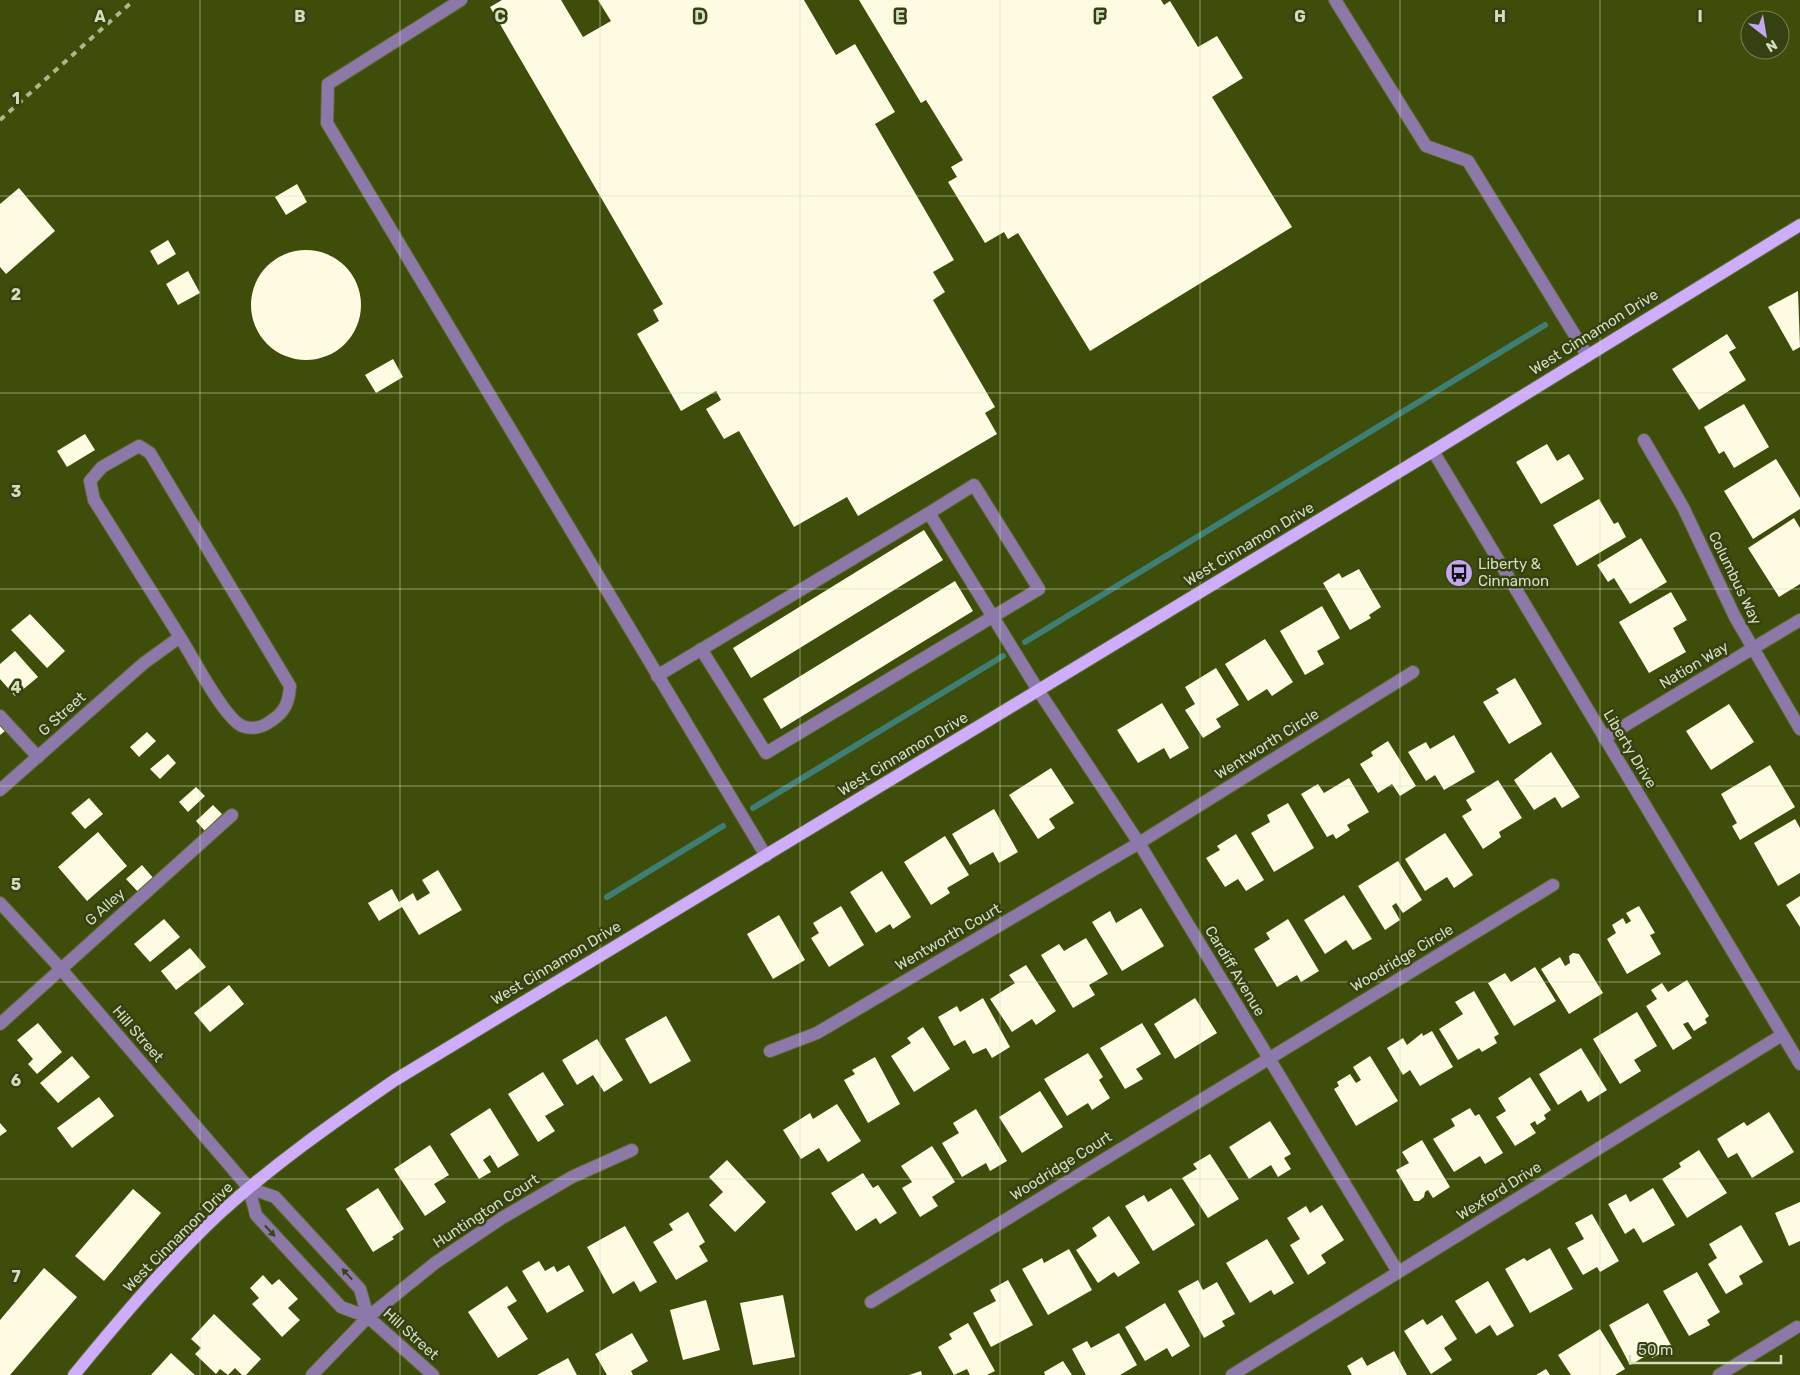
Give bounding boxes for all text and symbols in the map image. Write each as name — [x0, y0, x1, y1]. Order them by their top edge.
text: A — [94, 7, 106, 26]
text: B — [294, 7, 306, 26]
text: C — [494, 7, 506, 26]
text: D — [694, 7, 706, 26]
text: E — [895, 7, 905, 26]
text: F — [1095, 7, 1105, 26]
text: G — [1294, 7, 1306, 26]
text: H — [1494, 7, 1506, 26]
text: I — [1697, 7, 1703, 26]
north arrow — [1740, 10, 1790, 60]
text: N — [1763, 36, 1780, 56]
text: 1 — [12, 89, 20, 108]
text: 2 — [11, 285, 21, 304]
street label: West Cinnamon Drive — [1526, 285, 1662, 379]
text: 3 — [11, 482, 21, 501]
street label: West Cinnamon Drive — [1181, 498, 1317, 590]
street label: Columbus Way — [1705, 528, 1765, 628]
place label: Liberty & Cinnamon — [1478, 555, 1549, 590]
bus stop icon: Liberty & Cinnamon — [1444, 558, 1474, 588]
street label: Nation Way — [1656, 637, 1732, 693]
text: 4 — [11, 678, 22, 697]
street label: G Street — [35, 688, 89, 740]
street label: Wentworth Circle — [1212, 705, 1322, 783]
street label: Liberty Drive — [1599, 706, 1661, 792]
street label: West Cinnamon Drive — [835, 708, 971, 800]
text: 5 — [11, 875, 21, 894]
street label: G Alley — [81, 885, 129, 929]
street label: Wentworth Court — [892, 899, 1004, 975]
street label: West Cinnamon Drive — [488, 917, 624, 1009]
street label: Woodridge Circle — [1347, 920, 1457, 996]
street label: Cardiff Avenue — [1201, 923, 1269, 1019]
street label: Hill Street — [109, 1002, 167, 1066]
text: 6 — [11, 1071, 21, 1090]
street label: Woodridge Court — [1007, 1127, 1115, 1204]
street label: Wexford Drive — [1453, 1158, 1545, 1224]
street label: Huntington Court — [430, 1170, 542, 1252]
street label: West Cinnamon Drive — [119, 1178, 237, 1296]
one-way arrow — [264, 1224, 276, 1236]
text: 7 — [11, 1267, 21, 1286]
one-way arrow — [341, 1269, 353, 1281]
street label: Hill Street — [379, 1304, 443, 1364]
scale bar — [1630, 1332, 1781, 1364]
text: 50 m — [1638, 1341, 1673, 1359]

